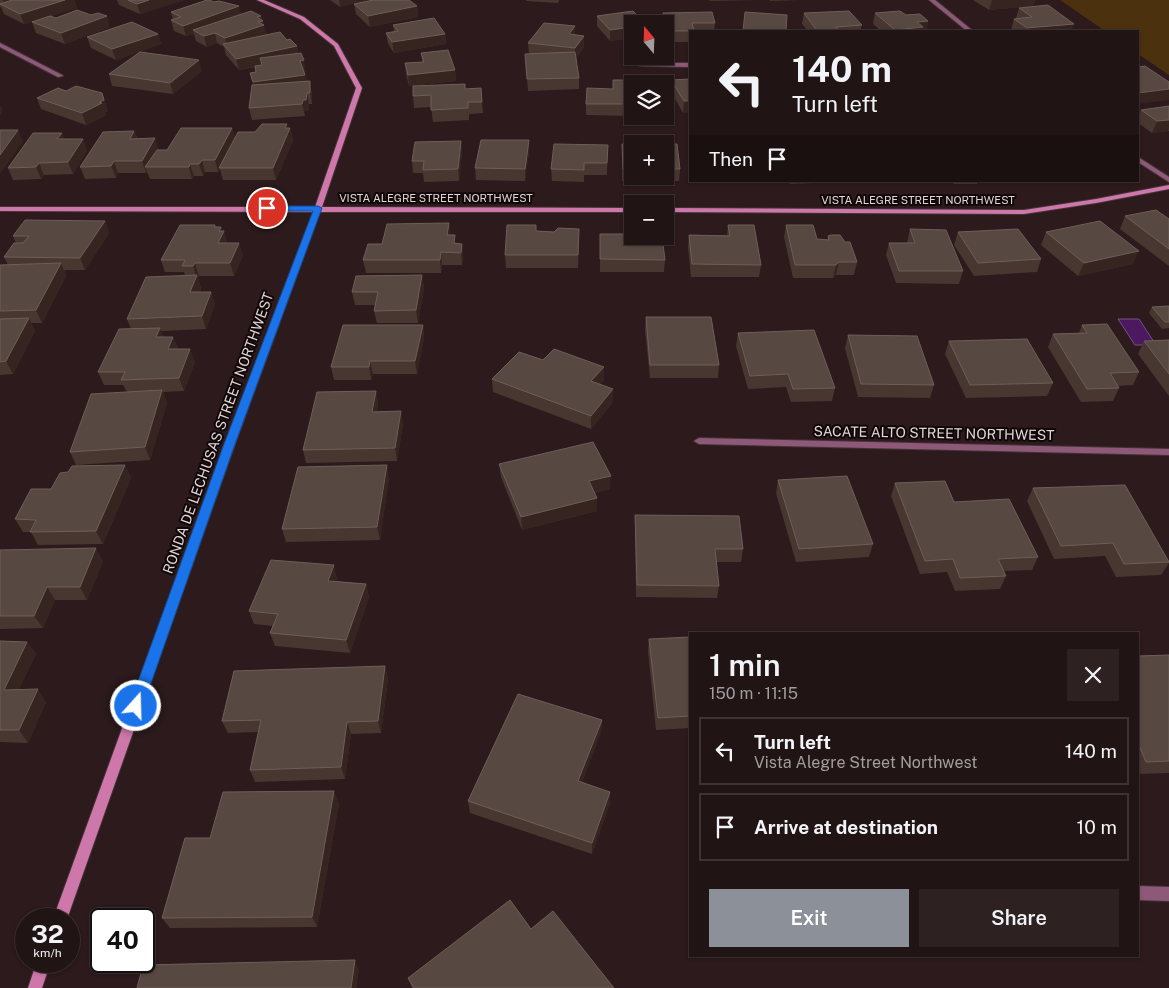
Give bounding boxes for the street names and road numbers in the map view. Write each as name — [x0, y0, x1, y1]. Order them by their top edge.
street label: VISTA ALEGRE STREET NORTHWEST — [339, 192, 533, 204]
street label: VISTA ALEGRE STREET NORTHWEST — [821, 194, 1015, 206]
street label: RONDA DE LECHUSAS STREET NORTHWEST — [159, 290, 277, 576]
street label: SACATE ALTO STREET NORTHWEST — [813, 423, 1055, 443]

